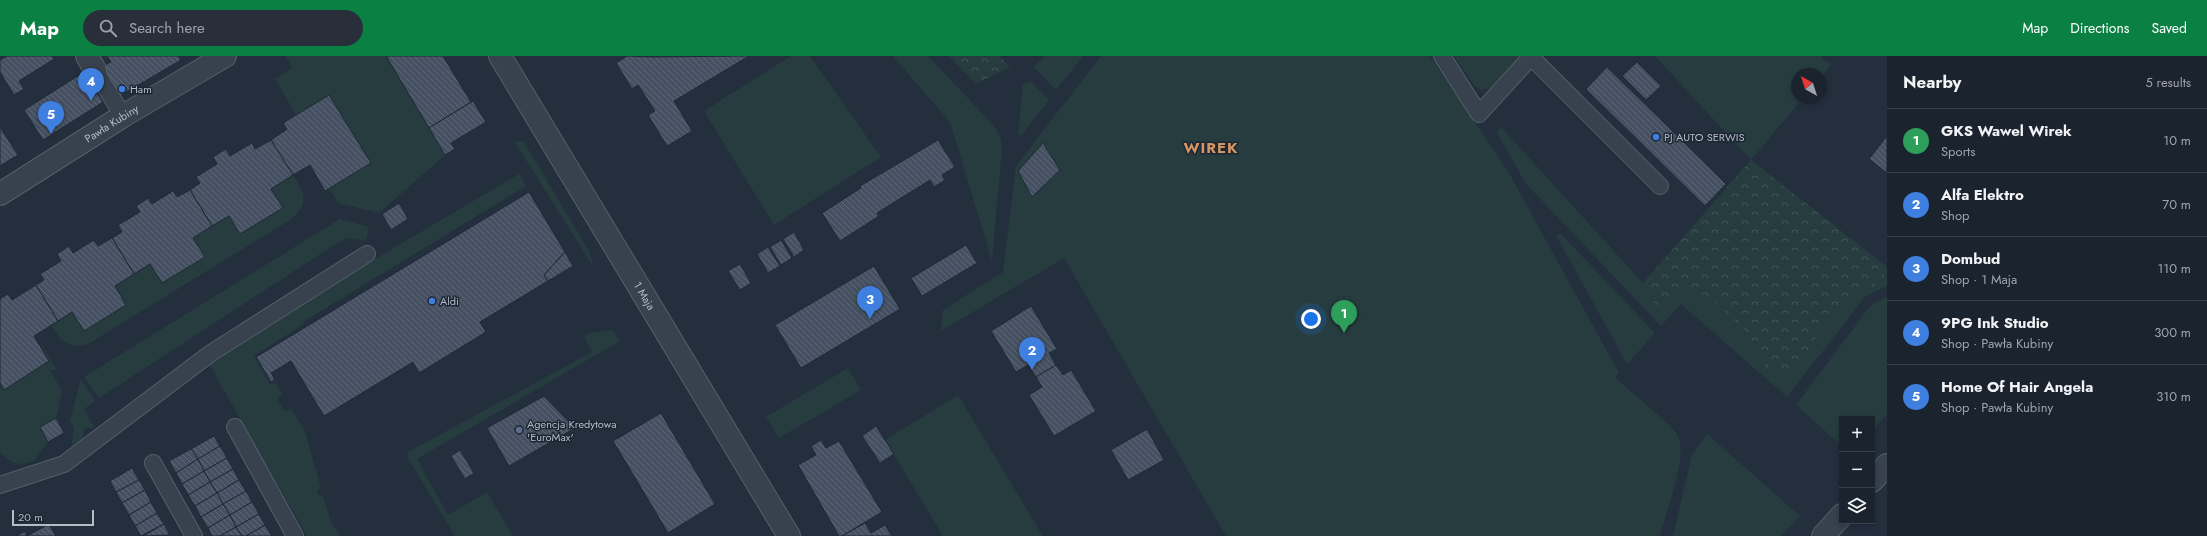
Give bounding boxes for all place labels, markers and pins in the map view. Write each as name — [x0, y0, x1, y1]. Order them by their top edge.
pin: 4 — [78, 68, 104, 101]
place label: Ham — [130, 81, 152, 97]
marker: Ham — [117, 84, 127, 94]
pin: 5 — [38, 101, 64, 134]
place label: PJ AUTO SERWIS — [1664, 129, 1745, 145]
marker: PJ AUTO SERWIS — [1651, 132, 1661, 142]
pin: 3 — [857, 286, 883, 319]
place label: Aldi — [440, 293, 459, 309]
marker: Aldi — [427, 296, 437, 306]
pin: 1 — [1331, 300, 1357, 333]
pin: 2 — [1019, 337, 1045, 370]
place label: Agencja Kredytowa 'EuroMax' — [527, 416, 616, 445]
marker: Agencja Kredytowa 'EuroMax' — [514, 425, 524, 435]

